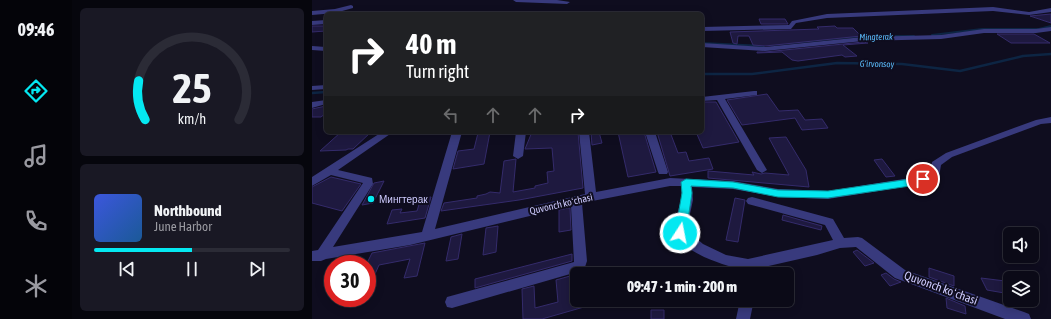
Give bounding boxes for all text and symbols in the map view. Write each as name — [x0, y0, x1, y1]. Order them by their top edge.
text: 09:46 — [17, 19, 55, 40]
icon: right — [340, 28, 392, 80]
text: 40 m — [406, 28, 456, 60]
water label: Mingterak — [859, 32, 894, 42]
water label: G‘irvonsoy — [860, 59, 895, 69]
text: Turn right — [406, 61, 469, 82]
text: 25 — [172, 64, 212, 112]
icon: directions — [22, 77, 50, 105]
icon: left — [440, 104, 462, 126]
icon: ahead — [482, 104, 504, 126]
icon: ahead — [524, 104, 546, 126]
icon: right — [566, 104, 588, 126]
text: km/h — [178, 110, 206, 126]
icon: music — [22, 142, 50, 170]
pin — [906, 162, 940, 196]
icon: arrive — [912, 168, 934, 190]
street label: Quvonch koʻchasi — [528, 191, 594, 217]
marker: Мингтерак — [366, 194, 376, 204]
place label: Мингтерак — [379, 194, 428, 205]
text: Northbound — [154, 202, 222, 219]
icon: phone — [22, 207, 50, 235]
position arrow — [659, 212, 701, 254]
text: June Harbor — [154, 219, 212, 234]
map controls — [1003, 227, 1039, 307]
button: sound — [1003, 227, 1039, 263]
speed limit sign: 30 — [324, 255, 376, 307]
icon: previous — [116, 258, 138, 280]
icon: pause — [181, 258, 203, 280]
icon: next — [246, 258, 268, 280]
street label: Quvonch koʻchasi — [902, 268, 980, 308]
button: layers — [1003, 271, 1039, 307]
icon: climate — [22, 272, 50, 300]
text: 09:47 · 1 min · 200 m — [627, 278, 737, 295]

